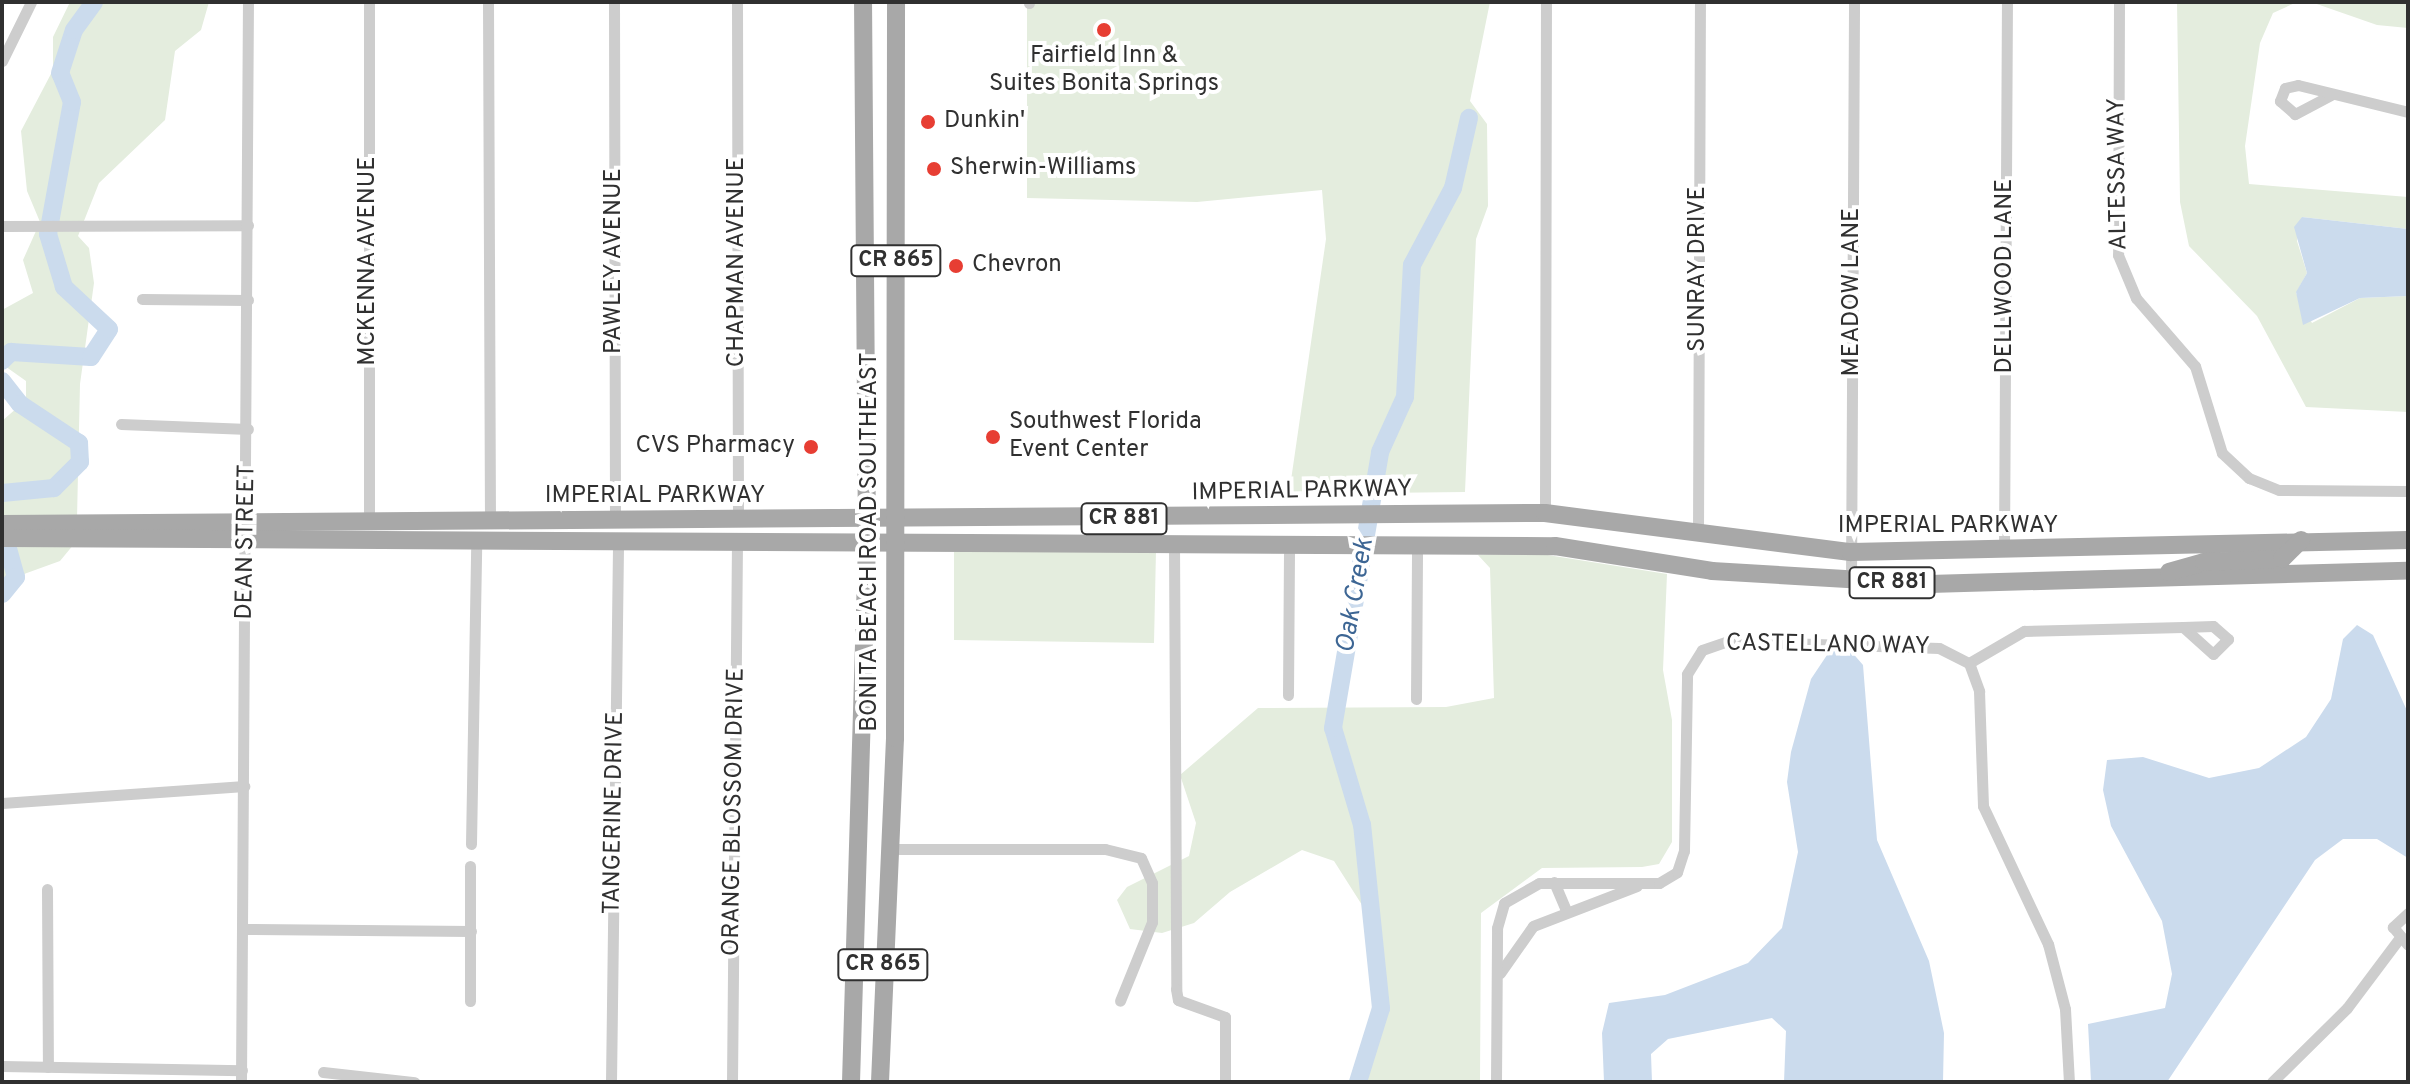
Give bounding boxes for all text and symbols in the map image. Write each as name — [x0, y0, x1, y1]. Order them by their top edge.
marker: Fairfield Inn & Suites Bonita Springs — [1095, 21, 1113, 39]
place label: Fairfield Inn & Suites Bonita Springs — [989, 43, 1219, 99]
street label: ALTESSA WAY — [2103, 97, 2135, 251]
place label: Dunkin' — [944, 108, 1025, 136]
marker: Dunkin' — [919, 113, 937, 131]
street label: MCKENNA AVENUE — [355, 155, 383, 367]
place label: Sherwin-Williams — [950, 155, 1136, 183]
street label: CHAPMAN AVENUE — [724, 156, 752, 368]
marker: Sherwin-Williams — [925, 160, 943, 178]
street label: PAWLEY AVENUE — [601, 167, 629, 355]
street label: DELLWOOD LANE — [1992, 179, 2020, 373]
street label: SUNRAY DRIVE — [1685, 186, 1713, 352]
street label: MEADOW LANE — [1839, 207, 1867, 377]
road number: CR 865 — [850, 243, 942, 279]
place label: Chevron — [972, 252, 1062, 280]
marker: Chevron — [947, 257, 965, 275]
street label: BONITA BEACH ROAD SOUTHEAST — [857, 352, 885, 732]
place label: Southwest Florida Event Center — [1009, 409, 1202, 465]
marker: Southwest Florida Event Center — [984, 428, 1002, 446]
place label: CVS Pharmacy — [635, 433, 795, 461]
marker: CVS Pharmacy — [802, 438, 820, 456]
street label: DEAN STREET — [231, 464, 263, 620]
street label: IMPERIAL PARKWAY — [1191, 476, 1413, 508]
street label: IMPERIAL PARKWAY — [544, 483, 766, 511]
road number: CR 881 — [1080, 501, 1168, 537]
street label: IMPERIAL PARKWAY — [1837, 513, 2059, 541]
water label: Oak Creek — [1331, 536, 1381, 656]
road number: CR 881 — [1848, 565, 1936, 601]
street label: CASTELLANO WAY — [1725, 630, 1931, 662]
street label: ORANGE BLOSSOM DRIVE — [718, 668, 752, 956]
street label: TANGERINE DRIVE — [599, 711, 631, 915]
road number: CR 865 — [837, 947, 929, 983]

